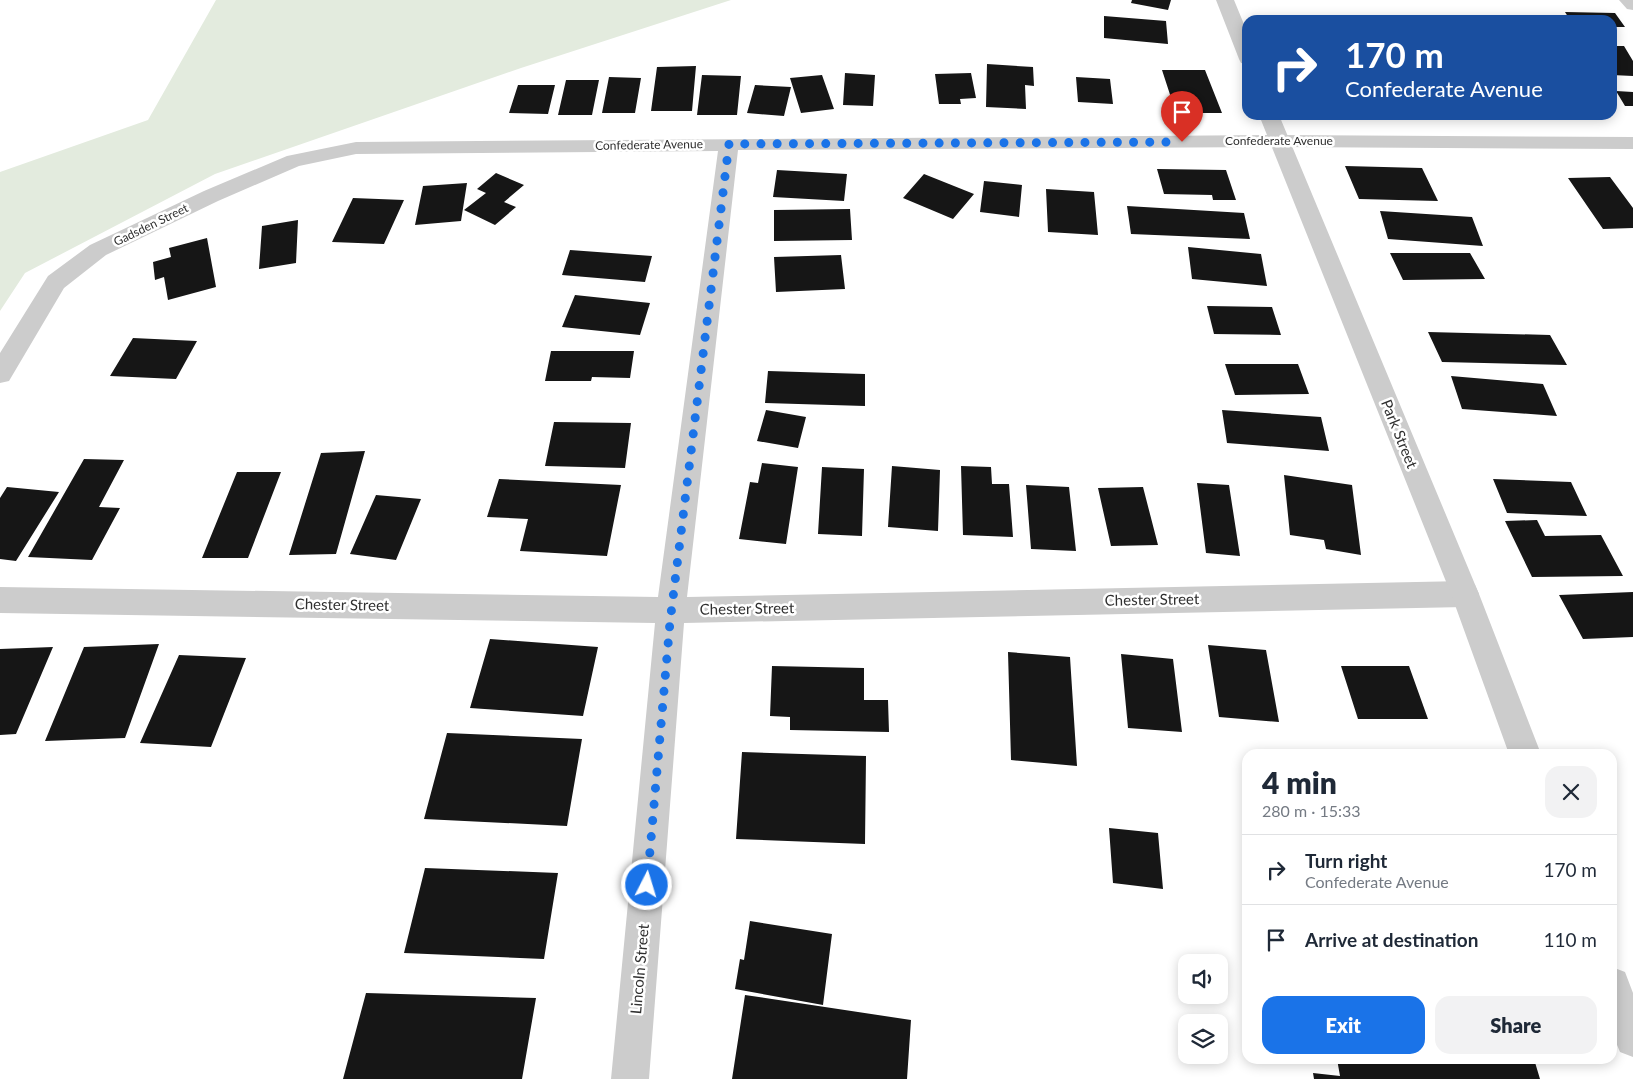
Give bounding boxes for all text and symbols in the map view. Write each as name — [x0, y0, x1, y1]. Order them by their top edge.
text: 170 m — [1345, 33, 1444, 75]
icon: right — [1262, 35, 1327, 100]
text: Confederate Avenue — [1345, 75, 1543, 102]
pin — [1161, 91, 1203, 142]
icon: arrive — [1168, 98, 1196, 126]
street label: Confederate Avenue — [1225, 133, 1333, 148]
street label: Confederate Avenue — [595, 136, 703, 153]
street label: Gadsden Street — [111, 200, 191, 249]
street label: Park Street — [1378, 397, 1422, 471]
street label: Chester Street — [1105, 589, 1200, 609]
street label: Chester Street — [295, 594, 390, 614]
street label: Chester Street — [700, 598, 795, 618]
text: 4 min — [1262, 764, 1337, 800]
button: close — [1545, 766, 1597, 818]
text: 280 m · 15:33 — [1262, 801, 1361, 820]
text: Turn right — [1305, 849, 1387, 872]
icon: right — [1262, 856, 1290, 884]
position arrow — [620, 858, 672, 910]
text: 170 m — [1543, 858, 1597, 881]
text: Confederate Avenue — [1305, 872, 1449, 891]
street label: Lincoln Street — [626, 922, 652, 1015]
icon: arrive — [1262, 926, 1290, 954]
text: Arrive at destination — [1305, 928, 1478, 951]
text: 110 m — [1543, 928, 1597, 951]
map controls — [1178, 954, 1228, 1064]
button: sound — [1178, 954, 1228, 1004]
button: Exit — [1262, 996, 1425, 1054]
button: Share — [1435, 996, 1597, 1054]
button: layers — [1178, 1014, 1228, 1064]

